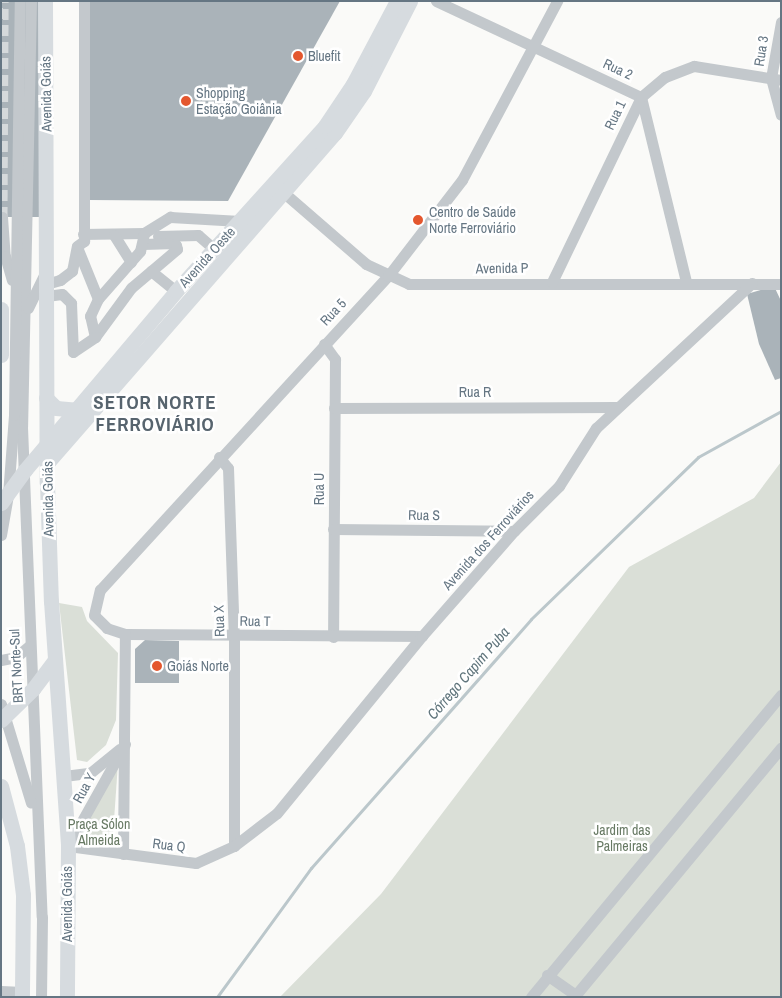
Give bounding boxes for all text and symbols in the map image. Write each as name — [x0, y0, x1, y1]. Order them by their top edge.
street label: Rua 3 — [750, 35, 772, 67]
place label: Bluefit — [308, 48, 341, 64]
marker: Bluefit — [292, 50, 304, 62]
street label: Rua 2 — [601, 55, 635, 83]
street label: Avenida Goiás — [37, 56, 55, 132]
place label: Shopping Estação Goiânia — [196, 85, 282, 118]
marker: Shopping Estação Goiânia — [180, 95, 192, 107]
street label: Rua 1 — [601, 98, 629, 132]
place label: Centro de Saúde Norte Ferroviário — [429, 204, 516, 236]
marker: Centro de Saúde Norte Ferroviário — [411, 213, 425, 227]
street label: Avenida Oeste — [175, 223, 239, 291]
street label: Avenida P — [475, 259, 529, 277]
street label: Rua 5 — [316, 295, 350, 329]
street label: Rua R — [459, 384, 491, 400]
district label: SETOR NORTE FERROVIÁRIO — [92, 392, 218, 436]
street label: Avenida Goiás — [39, 461, 57, 537]
street label: Rua U — [311, 473, 327, 505]
street label: Avenida dos Ferroviários — [439, 487, 537, 593]
street label: Rua S — [408, 506, 440, 524]
street label: Rua X — [210, 605, 228, 637]
street label: Rua T — [239, 612, 271, 630]
water label: Córrego Capim Puba — [423, 623, 513, 723]
street label: BRT Norte-Sul — [6, 628, 26, 704]
place label: Goiás Norte — [167, 658, 229, 674]
marker: Goiás Norte — [151, 660, 163, 672]
street label: Rua Y — [69, 770, 99, 806]
park label: Praça Sólon Almeida — [68, 816, 130, 849]
park label: Jardim das Palmeiras — [594, 822, 650, 854]
street label: Rua Q — [152, 835, 186, 855]
street label: Avenida Goiás — [59, 866, 75, 942]

